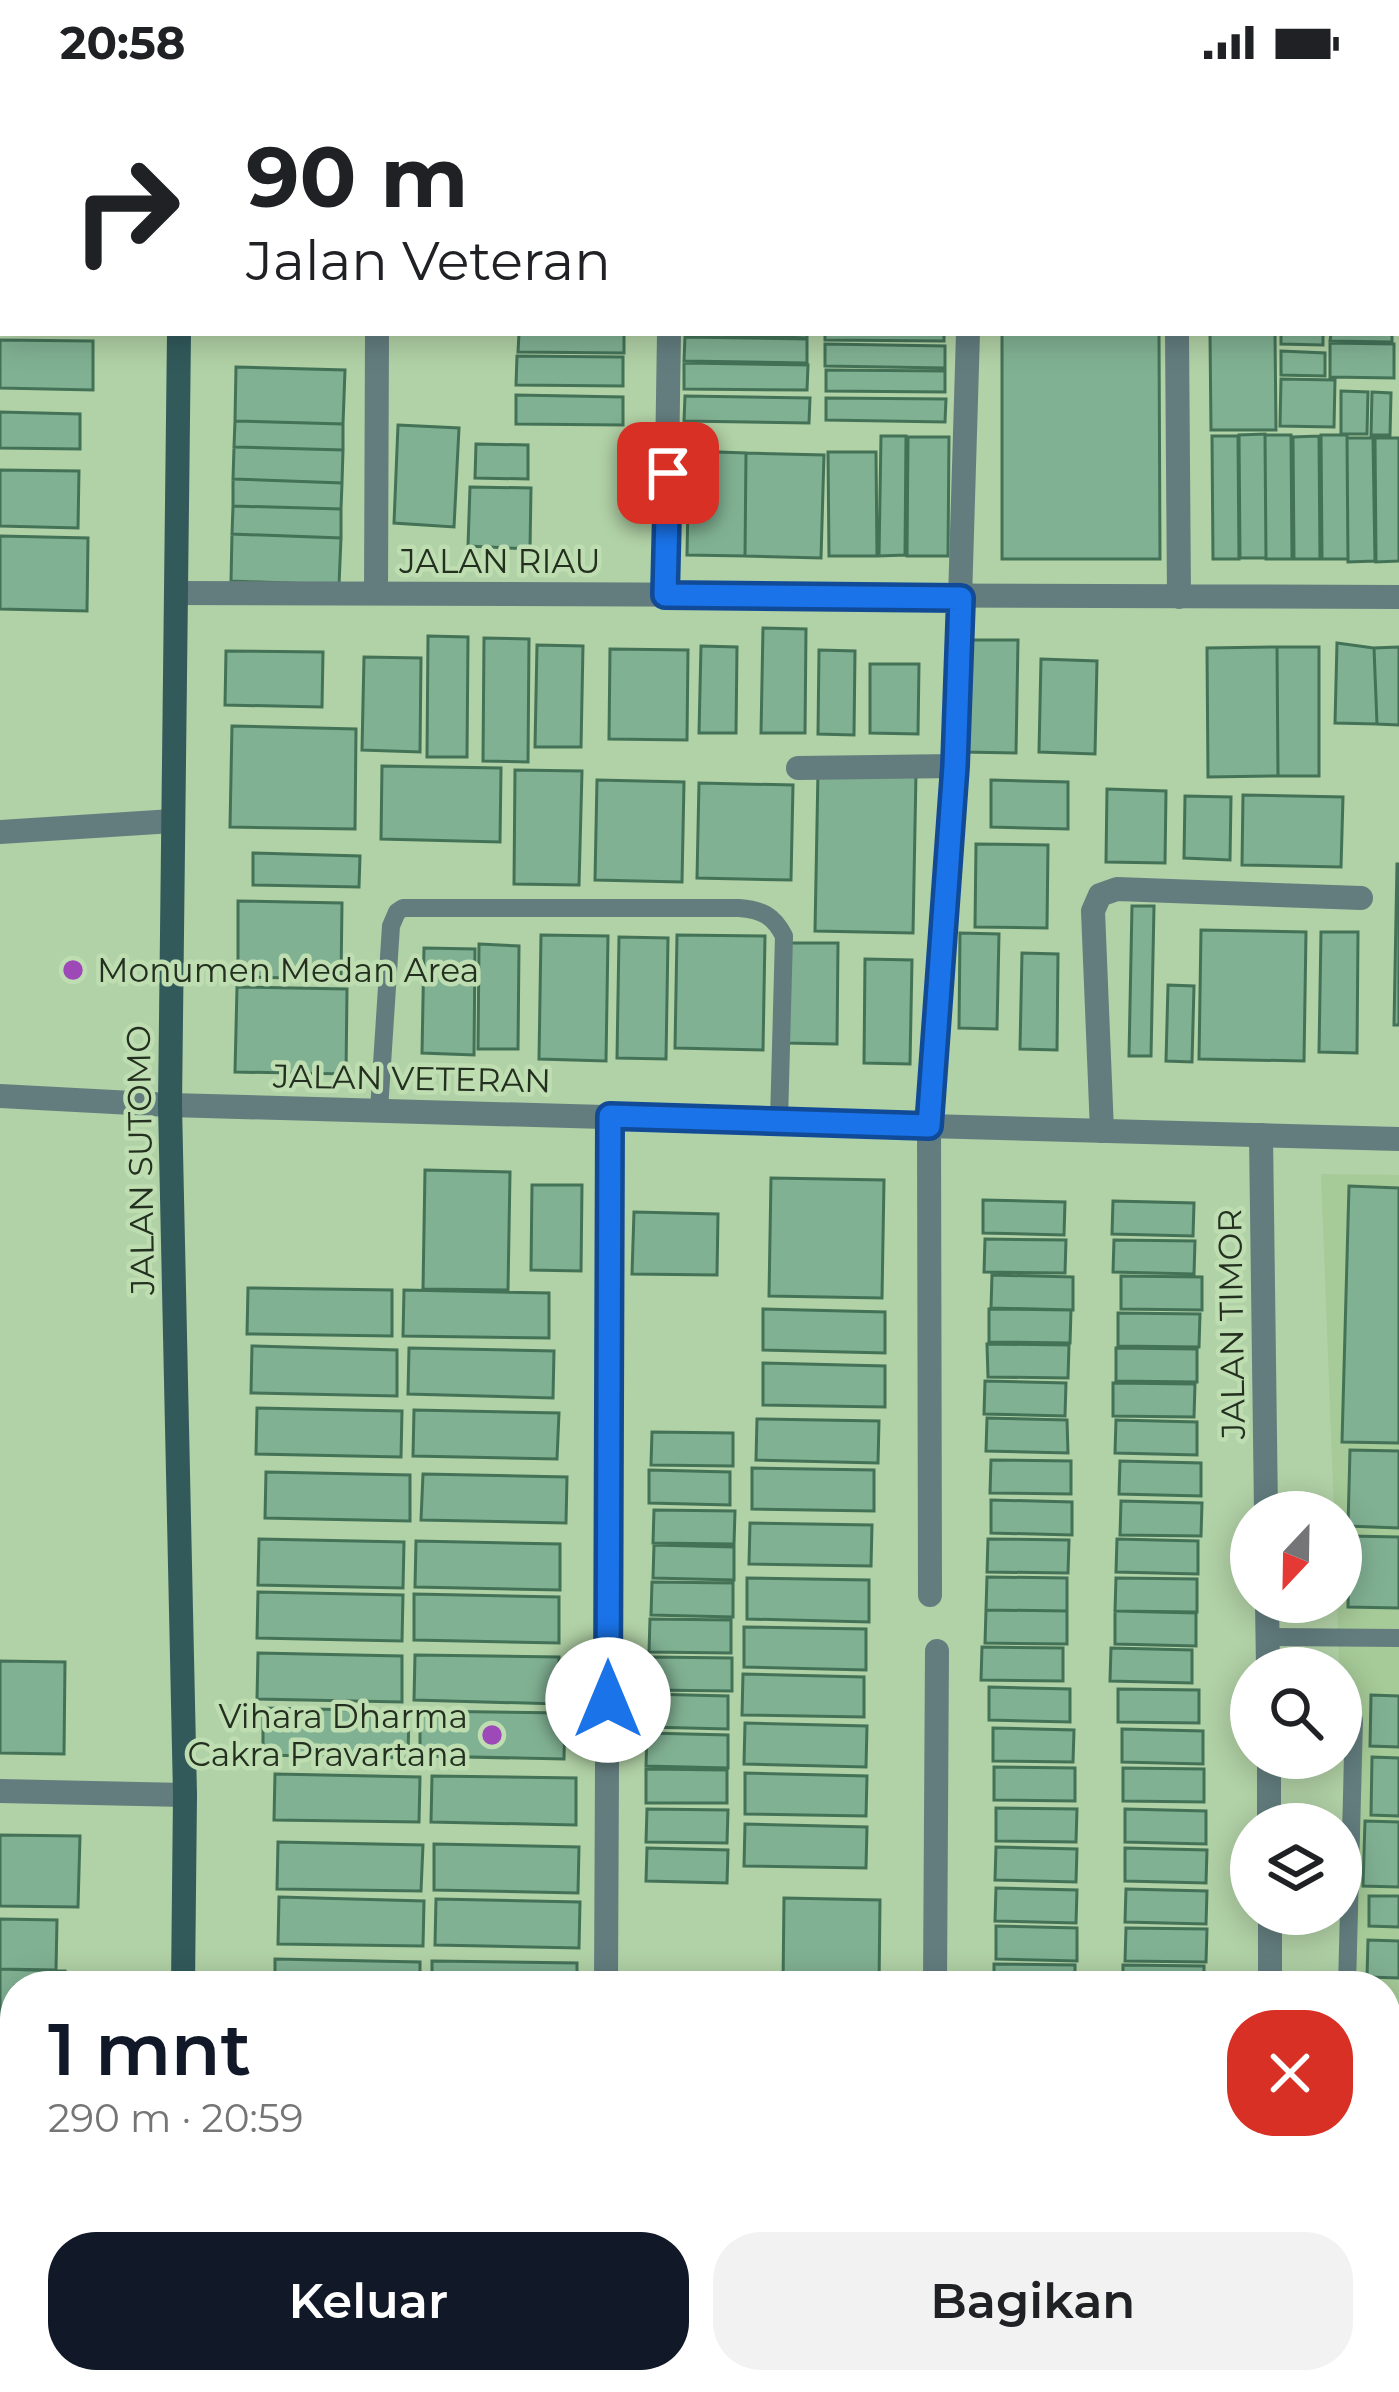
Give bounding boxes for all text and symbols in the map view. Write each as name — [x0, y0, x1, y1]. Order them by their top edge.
text: 20:58 — [60, 15, 185, 70]
text: 90 m — [246, 126, 468, 228]
icon: right — [48, 132, 204, 288]
text: Jalan Veteran — [246, 228, 611, 294]
pin — [617, 422, 719, 524]
icon: arrive — [635, 440, 701, 506]
street label: JALAN RIAU — [398, 541, 601, 581]
place label: Monumen Medan Area — [97, 950, 479, 990]
marker: Monumen Medan Area — [60, 957, 86, 983]
street label: JALAN SUTOMO — [118, 1025, 162, 1296]
street label: JALAN VETERAN — [272, 1056, 551, 1100]
street label: JALAN TIMOR — [1209, 1209, 1253, 1440]
north arrow — [1230, 1491, 1362, 1623]
map controls — [1230, 1491, 1362, 1935]
position arrow — [545, 1637, 671, 1763]
button: search — [1230, 1647, 1362, 1779]
place label: Vihara Dharma Cakra Pravartana — [187, 1696, 468, 1774]
marker: Vihara Dharma Cakra Pravartana — [479, 1722, 505, 1748]
button: layers — [1230, 1803, 1362, 1935]
text: 1 mnt — [48, 2005, 251, 2093]
button: close — [1227, 2010, 1353, 2136]
text: 290 m · 20:59 — [48, 2094, 304, 2142]
button: Keluar — [48, 2232, 689, 2370]
button: Bagikan — [713, 2232, 1353, 2370]

